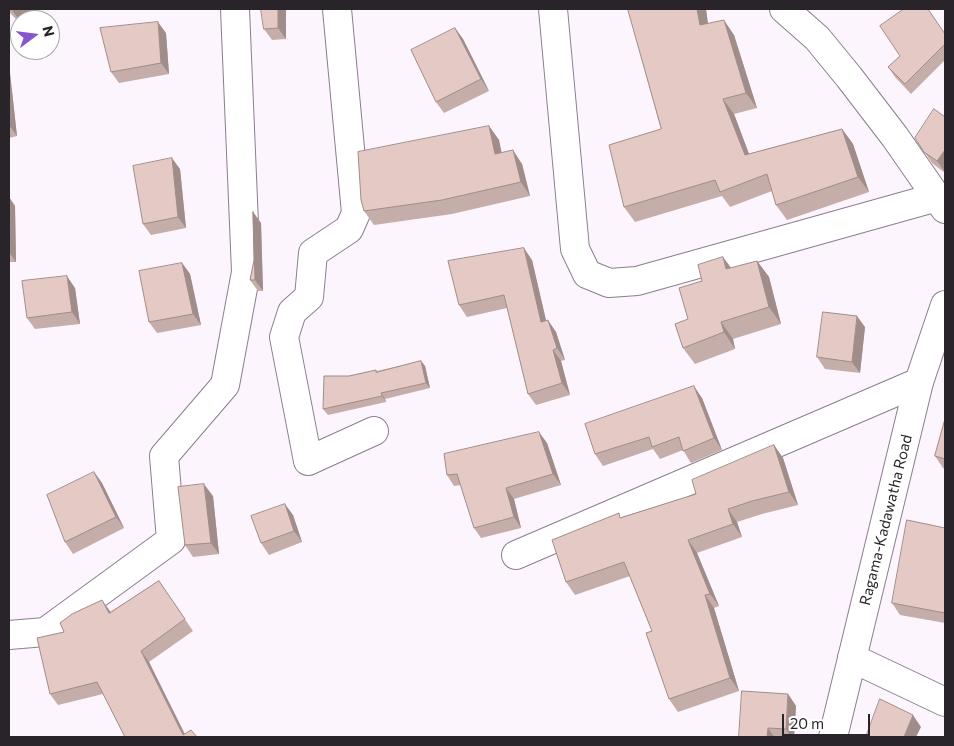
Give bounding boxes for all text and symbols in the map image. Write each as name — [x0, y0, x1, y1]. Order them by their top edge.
north arrow — [10, 10, 60, 60]
text: N — [39, 24, 59, 39]
street label: Ragama-Kadawatha Road — [856, 433, 916, 607]
scale bar — [784, 704, 872, 736]
text: 20 m — [790, 714, 824, 732]

